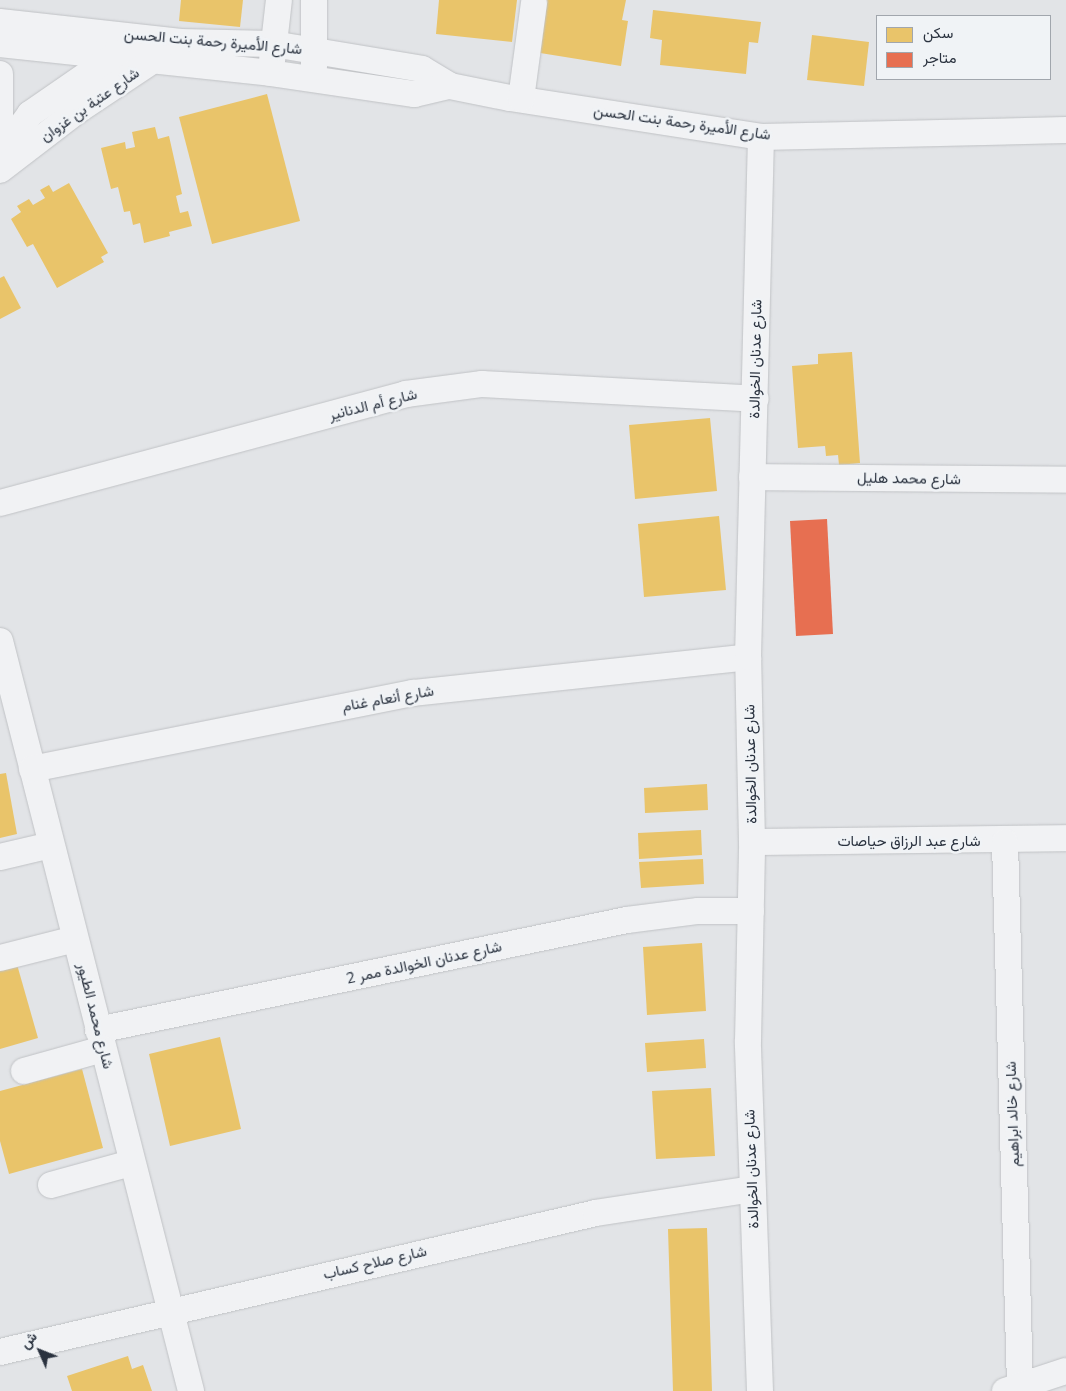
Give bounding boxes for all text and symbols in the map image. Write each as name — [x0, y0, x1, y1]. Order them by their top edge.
legend — [876, 15, 1051, 80]
text: سكن — [923, 23, 953, 43]
street label: شارع الأميرة رحمة بنت الحسن — [123, 25, 303, 59]
text: متاجر — [923, 48, 957, 68]
street label: شارع عتبة بن غزوان — [37, 64, 143, 146]
street label: شارع الأميرة رحمة بنت الحسن — [592, 102, 772, 144]
street label: شارع عدنان الخوالدة — [746, 299, 766, 419]
street label: شارع أم الدنانير — [327, 385, 419, 425]
street label: شارع محمد هليل — [857, 469, 961, 489]
street label: شارع أنعام غنام — [341, 682, 435, 716]
street label: شارع عدنان الخوالدة — [741, 704, 761, 824]
street label: شارع عبد الرزاق حياصات — [837, 833, 981, 851]
street label: شارع عدنان الخوالدة ممر 2 — [345, 938, 503, 988]
street label: شارع محمد الطيور — [73, 961, 117, 1071]
street label: شارع خالد ابراهيم — [1002, 1061, 1024, 1167]
street label: شارع عدنان الخوالدة — [741, 1109, 763, 1229]
street label: شارع صلاح كساب — [321, 1242, 429, 1284]
north arrow — [15, 1326, 65, 1376]
text: ش — [16, 1328, 42, 1353]

